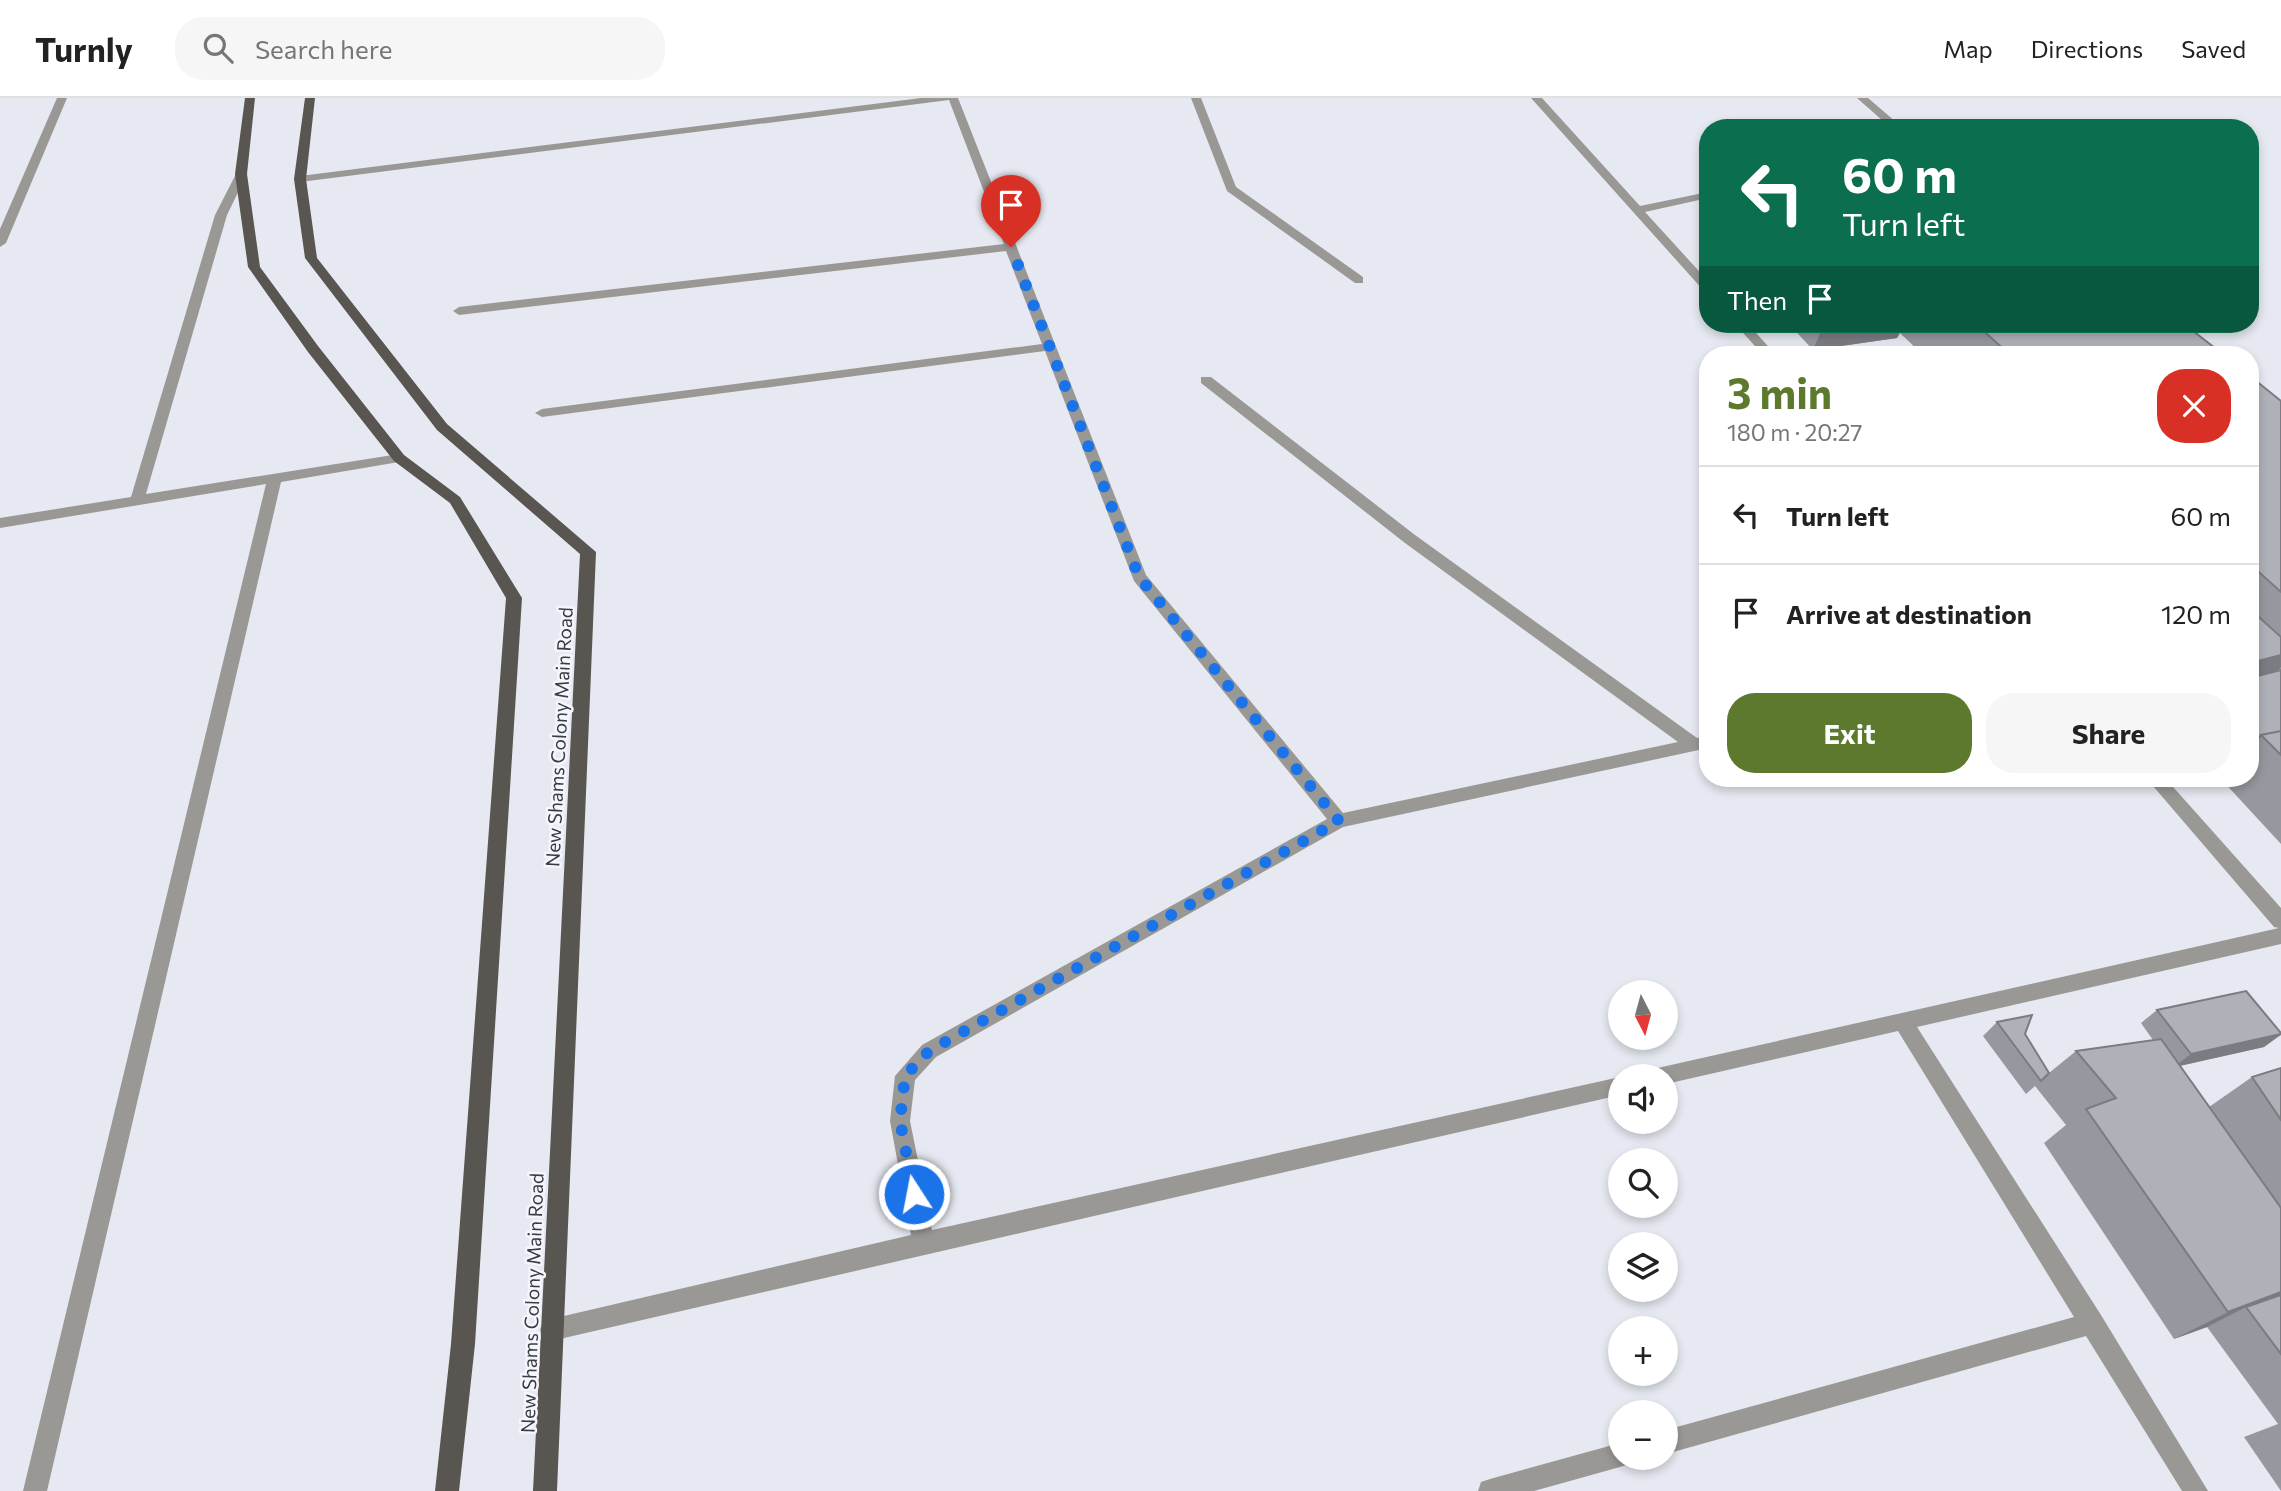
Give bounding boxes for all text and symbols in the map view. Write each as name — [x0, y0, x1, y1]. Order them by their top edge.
search box — [175, 17, 665, 80]
text: Turnly — [35, 28, 133, 69]
icon: search — [199, 29, 237, 67]
text: Search here — [255, 33, 392, 64]
text: Map — [1943, 34, 1993, 63]
text: Directions — [2031, 34, 2143, 63]
text: Saved — [2181, 34, 2246, 63]
text: 60 m — [1842, 143, 1957, 203]
icon: left — [1727, 147, 1818, 238]
pin — [981, 175, 1041, 247]
icon: arrive — [992, 186, 1030, 224]
text: Turn left — [1842, 203, 1966, 243]
icon: arrive — [1801, 280, 1839, 318]
text: Then — [1727, 284, 1787, 315]
text: 3 min — [1727, 366, 1832, 418]
button: close — [2157, 369, 2231, 443]
text: 180 m · 20:27 — [1727, 418, 1862, 446]
icon: left — [1727, 496, 1765, 534]
text: Turn left — [1786, 500, 1889, 531]
text: 60 m — [2171, 500, 2231, 531]
icon: arrive — [1727, 594, 1765, 632]
text: Arrive at destination — [1786, 598, 2032, 629]
text: 120 m — [2161, 598, 2231, 629]
street label: New Shams Colony Main Road — [540, 606, 577, 867]
button: Exit — [1727, 693, 1972, 773]
button: Share — [1986, 693, 2231, 773]
north arrow — [1608, 980, 1678, 1050]
map controls — [1608, 980, 1678, 1470]
button: sound — [1608, 1064, 1678, 1134]
button: search — [1608, 1148, 1678, 1218]
position arrow — [877, 1157, 951, 1231]
street label: New Shams Colony Main Road — [515, 1173, 548, 1433]
button: layers — [1608, 1232, 1678, 1302]
button: + — [1608, 1316, 1678, 1386]
button: − — [1608, 1400, 1678, 1470]

